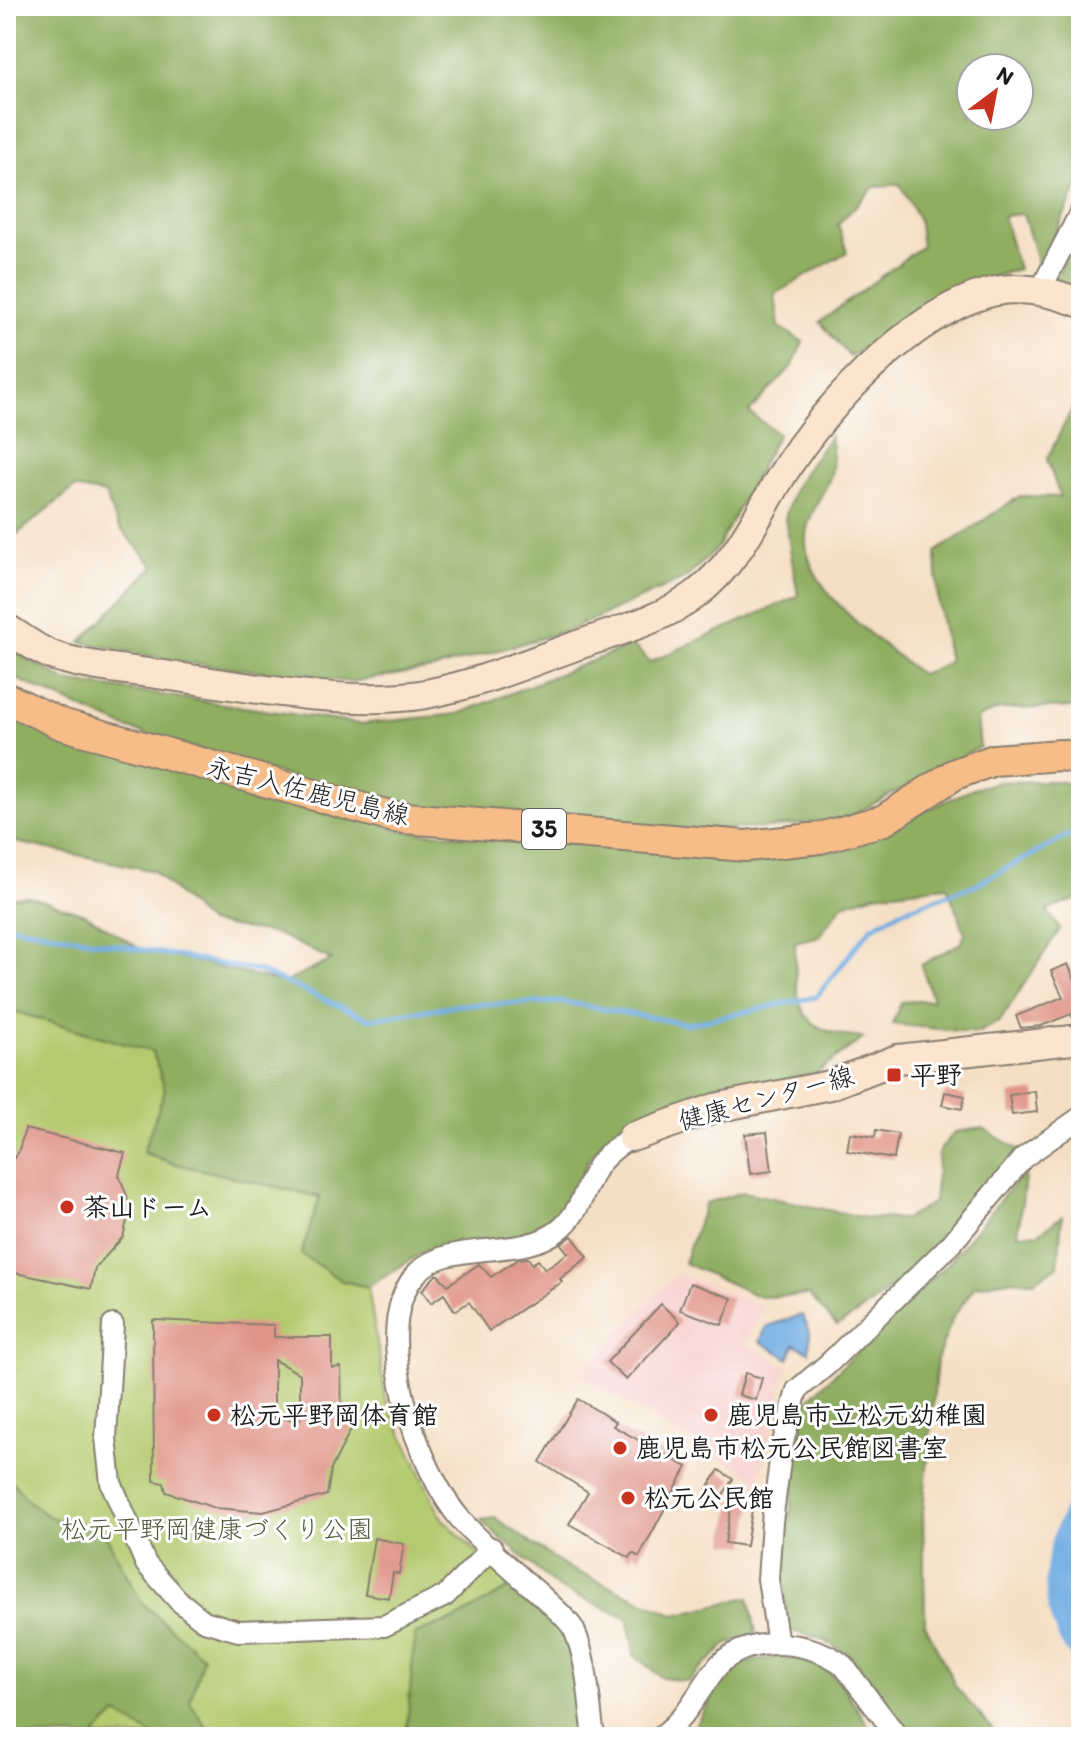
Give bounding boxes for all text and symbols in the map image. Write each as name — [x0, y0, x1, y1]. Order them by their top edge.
north arrow — [955, 52, 1035, 132]
text: N — [992, 60, 1019, 91]
street label: 永吉入佐鹿児島線 — [203, 750, 413, 832]
road number: 35 — [522, 809, 566, 849]
street label: 健康センター線 — [674, 1059, 858, 1137]
place label: 平野 — [910, 1059, 962, 1091]
marker: 平野 — [885, 1066, 903, 1084]
place label: 茶山ドーム — [83, 1191, 212, 1223]
marker: 茶山ドーム — [58, 1198, 76, 1216]
place label: 松元平野岡体育館 — [230, 1399, 438, 1431]
place label: 鹿児島市立松元幼稚園 — [727, 1399, 987, 1431]
marker: 松元平野岡体育館 — [205, 1406, 223, 1424]
marker: 鹿児島市立松元幼稚園 — [702, 1406, 720, 1424]
place label: 鹿児島市松元公民館図書室 — [636, 1432, 948, 1464]
marker: 鹿児島市松元公民館図書室 — [611, 1439, 629, 1457]
place label: 松元公民館 — [644, 1482, 774, 1514]
marker: 松元公民館 — [619, 1489, 637, 1507]
park label: 松元平野岡健康づくり公園 — [61, 1513, 373, 1545]

